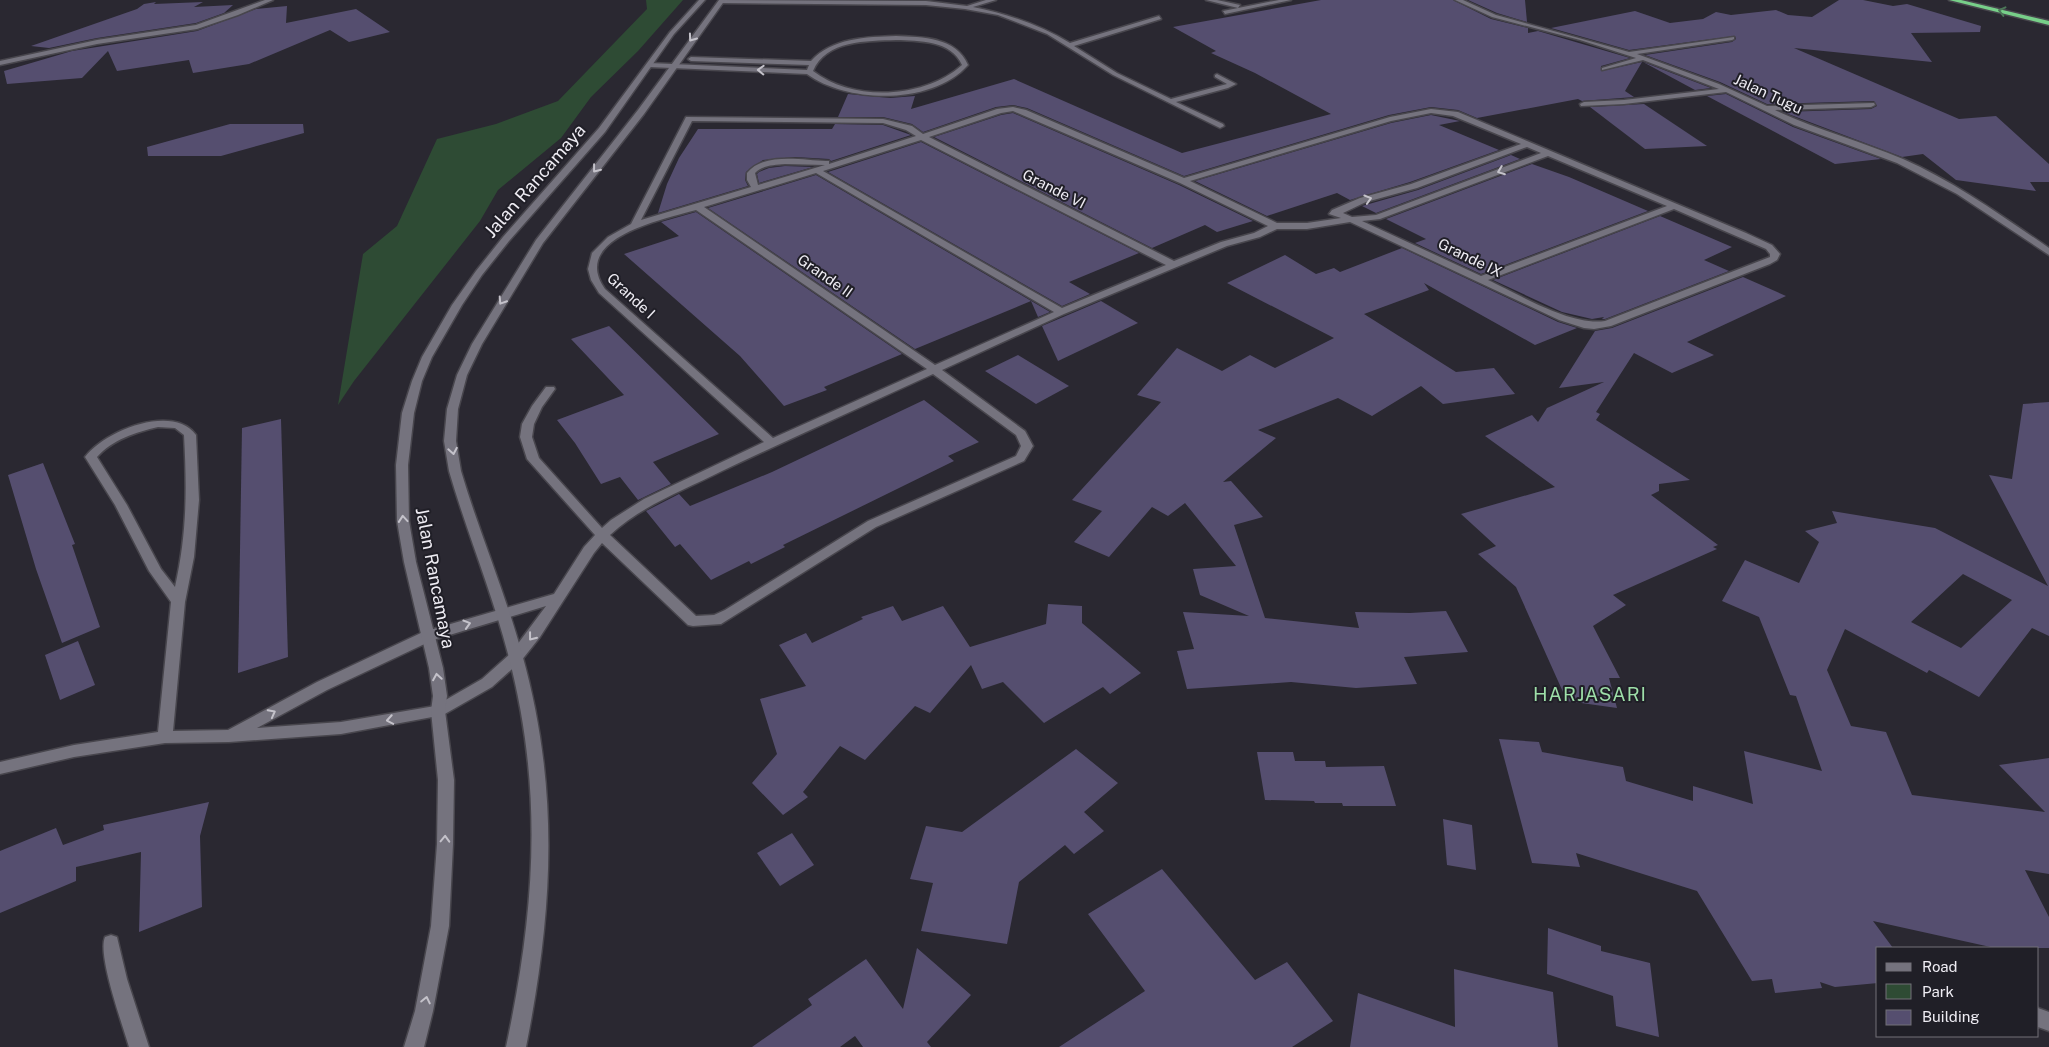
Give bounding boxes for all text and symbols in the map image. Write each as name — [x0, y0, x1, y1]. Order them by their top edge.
one-way arrow — [1997, 6, 2006, 17]
one-way arrow — [689, 32, 698, 42]
one-way arrow — [757, 64, 765, 75]
street label: Jalan Tugu — [1731, 70, 1805, 117]
street label: Jalan Rancamaya — [480, 120, 590, 242]
one-way arrow — [593, 164, 602, 173]
street label: Grande VI — [1020, 165, 1089, 212]
one-way arrow — [1497, 165, 1506, 175]
one-way arrow — [1364, 195, 1372, 205]
street label: Grande IX — [1435, 235, 1505, 280]
street label: Grande II — [795, 251, 856, 301]
street label: Grande I — [604, 269, 659, 322]
one-way arrow — [499, 296, 508, 305]
one-way arrow — [447, 447, 457, 456]
street label: Jalan Rancamaya — [411, 505, 459, 650]
one-way arrow — [398, 514, 409, 522]
one-way arrow — [463, 619, 471, 629]
one-way arrow — [528, 632, 537, 641]
one-way arrow — [433, 673, 443, 682]
district label: HARJASARI — [1533, 683, 1647, 705]
one-way arrow — [267, 709, 276, 719]
one-way arrow — [386, 714, 394, 724]
one-way arrow — [440, 835, 450, 842]
legend — [1876, 947, 2039, 1037]
text: Road — [1922, 958, 1958, 975]
text: Park — [1922, 983, 1954, 1000]
one-way arrow — [420, 995, 431, 1004]
text: Building — [1922, 1008, 1980, 1025]

